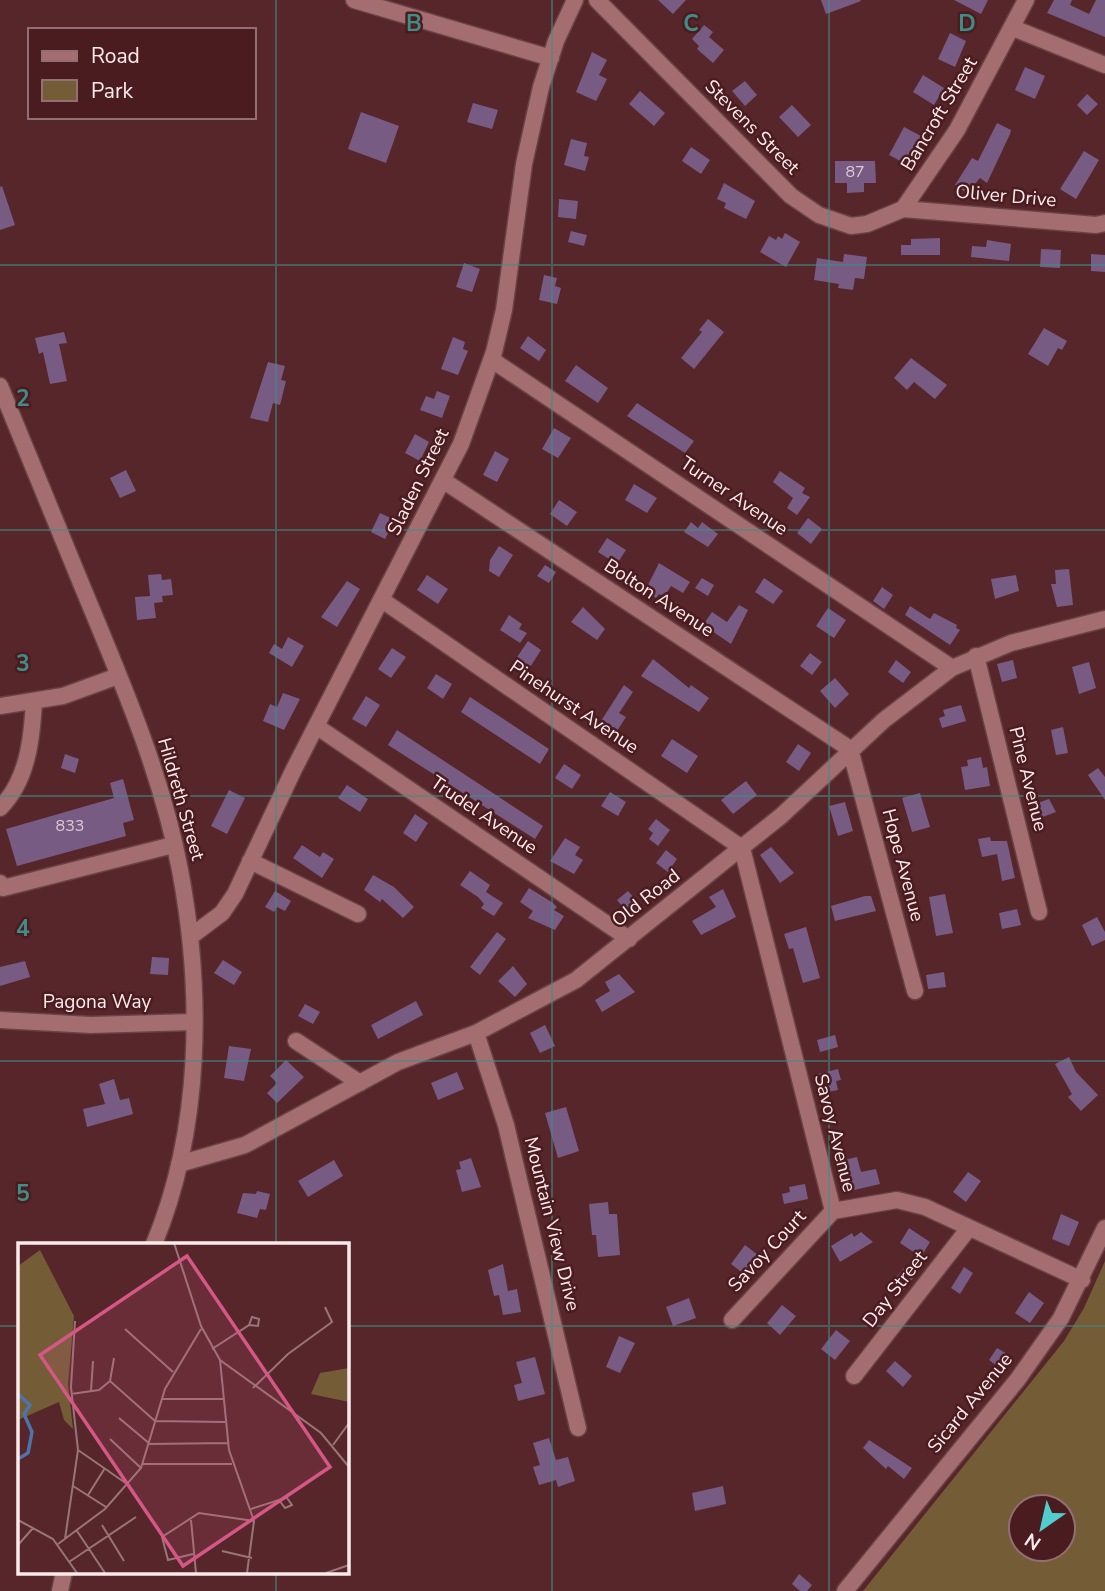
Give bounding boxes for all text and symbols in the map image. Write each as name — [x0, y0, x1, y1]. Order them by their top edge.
text: B — [406, 8, 422, 39]
text: C — [683, 8, 699, 39]
text: D — [958, 8, 976, 39]
legend — [28, 28, 256, 119]
text: Road — [91, 42, 140, 70]
street label: Bancroft Street — [895, 52, 984, 176]
street label: Stevens Street — [699, 74, 805, 180]
text: Park — [91, 77, 133, 105]
house number: 87 — [845, 161, 865, 183]
street label: Oliver Drive — [955, 179, 1057, 213]
text: 2 — [16, 383, 30, 414]
street label: Sladen Street — [381, 424, 455, 540]
street label: Turner Avenue — [675, 450, 793, 542]
street label: Bolton Avenue — [599, 553, 719, 643]
text: 3 — [16, 648, 30, 679]
street label: Pinehurst Avenue — [504, 654, 644, 760]
street label: Pine Avenue — [1002, 724, 1054, 834]
street label: Hildreth Street — [151, 735, 211, 864]
street label: Trudel Avenue — [425, 770, 543, 860]
street label: Hope Avenue — [875, 806, 931, 924]
house number: 833 — [56, 815, 84, 837]
street label: Old Road — [606, 863, 686, 933]
text: 4 — [16, 913, 30, 944]
street label: Pagona Way — [43, 989, 152, 1015]
street label: Savoy Avenue — [808, 1071, 862, 1195]
street label: Mountain View Drive — [518, 1134, 586, 1314]
text: 5 — [16, 1178, 30, 1209]
street label: Savoy Court — [722, 1204, 812, 1298]
inset map — [18, 1243, 348, 1574]
street label: Day Street — [857, 1245, 933, 1333]
street label: Sicard Avenue — [921, 1347, 1019, 1459]
north arrow — [1007, 1493, 1077, 1563]
text: N — [1020, 1527, 1046, 1556]

